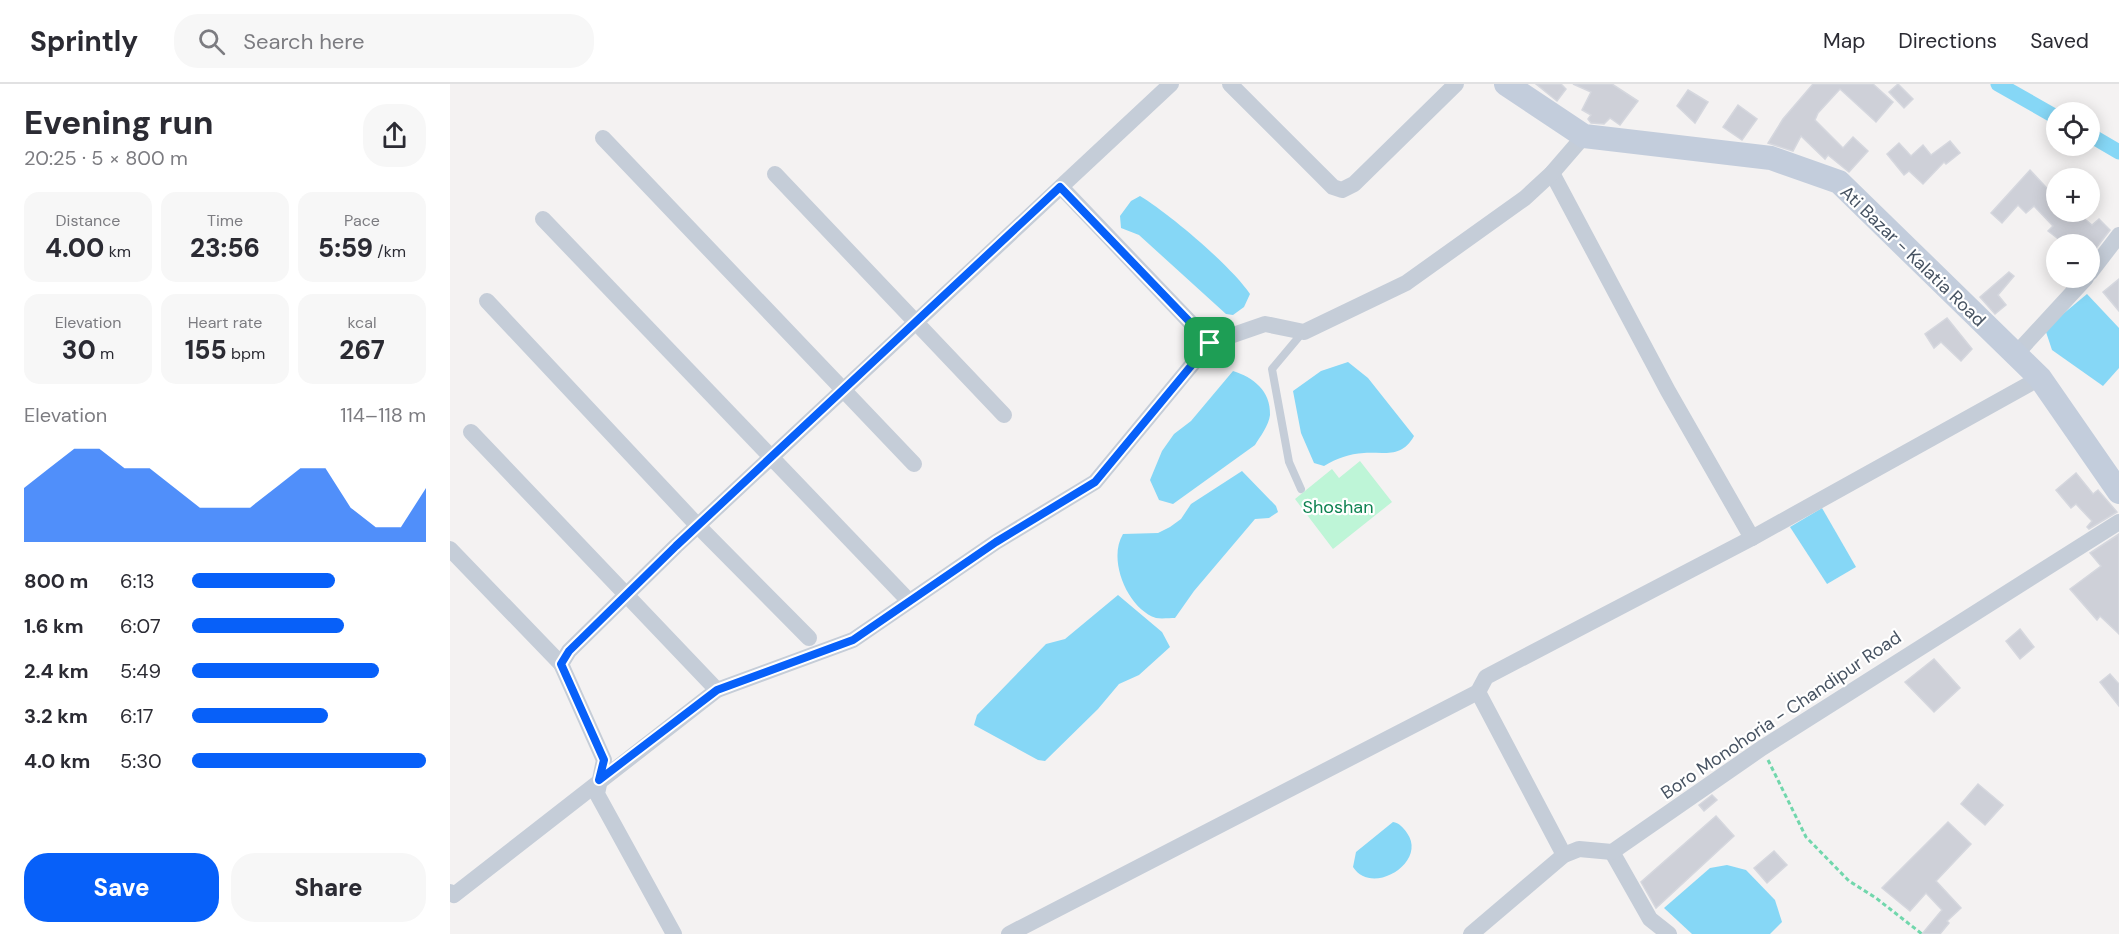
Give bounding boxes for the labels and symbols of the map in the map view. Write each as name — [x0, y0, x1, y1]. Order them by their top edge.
street label: Ati Bazar - Kalatia Road — [1835, 180, 1991, 332]
pin — [1184, 317, 1235, 368]
park label: Shoshan — [1303, 495, 1373, 519]
street label: Boro Monohoria - Chandipur Road — [1656, 625, 1906, 805]

